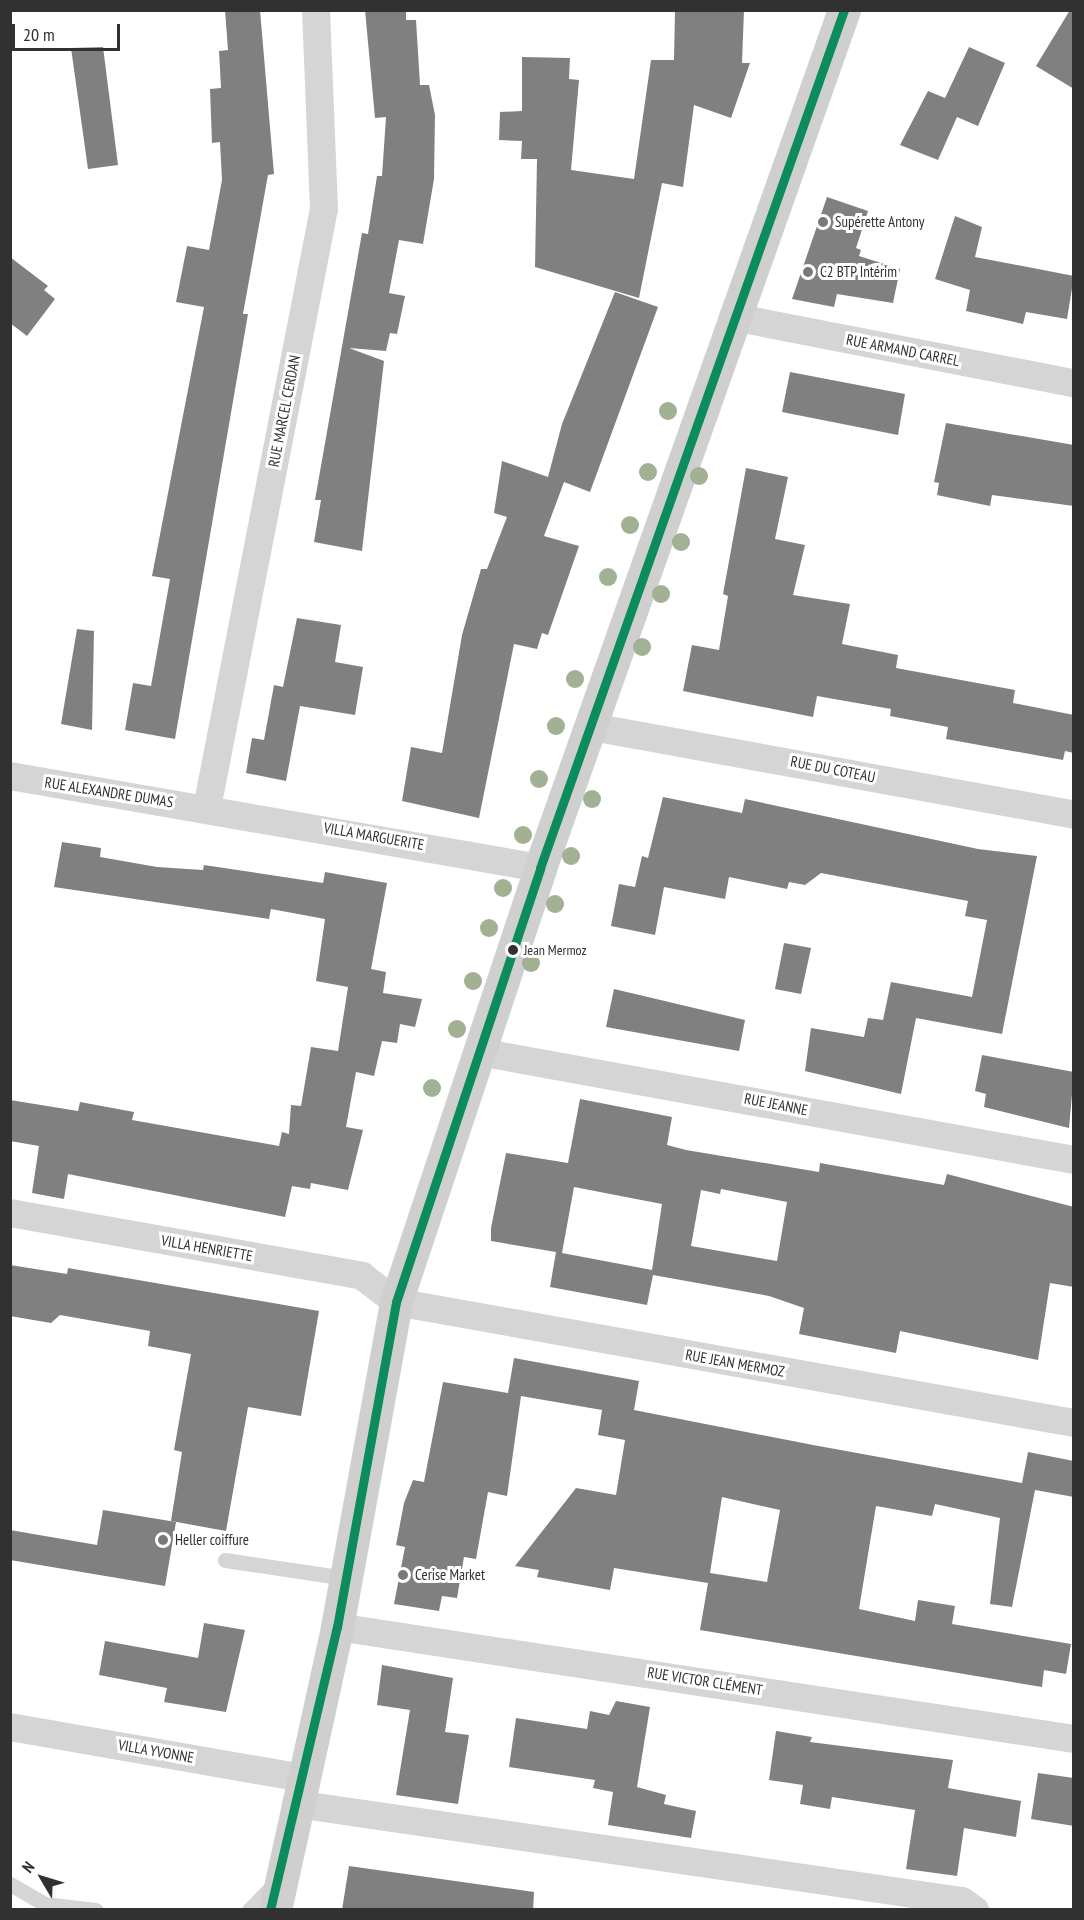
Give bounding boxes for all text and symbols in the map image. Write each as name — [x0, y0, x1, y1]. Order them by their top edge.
scale bar — [15, 12, 123, 50]
text: 20 m — [23, 23, 55, 46]
place label: Supérette Antony — [835, 213, 925, 231]
marker: Supérette Antony — [816, 215, 830, 229]
place label: C2 BTP Intérim — [820, 263, 898, 281]
marker: C2 BTP Intérim — [801, 265, 815, 279]
street label: RUE ARMAND CARREL — [845, 330, 961, 370]
street label: RUE MARCEL CERDAN — [264, 353, 304, 469]
street label: RUE DU COTEAU — [789, 752, 877, 786]
street label: RUE ALEXANDRE DUMAS — [43, 773, 175, 811]
street label: VILLA MARGUERITE — [322, 818, 426, 854]
place label: Jean Mermoz — [524, 942, 586, 958]
marker: Jean Mermoz — [507, 944, 519, 956]
street label: RUE JEANNE — [743, 1089, 809, 1119]
street label: VILLA HENRIETTE — [160, 1231, 254, 1265]
street label: RUE JEAN MERMOZ — [684, 1345, 786, 1381]
place label: Heller coiffure — [175, 1531, 249, 1549]
marker: Heller coiffure — [156, 1533, 170, 1547]
place label: Cerise Market — [415, 1566, 485, 1584]
marker: Cerise Market — [396, 1568, 410, 1582]
street label: RUE VICTOR CLÉMENT — [646, 1663, 764, 1699]
street label: VILLA YVONNE — [116, 1735, 196, 1767]
north arrow — [12, 1848, 72, 1908]
text: N — [17, 1857, 38, 1876]

